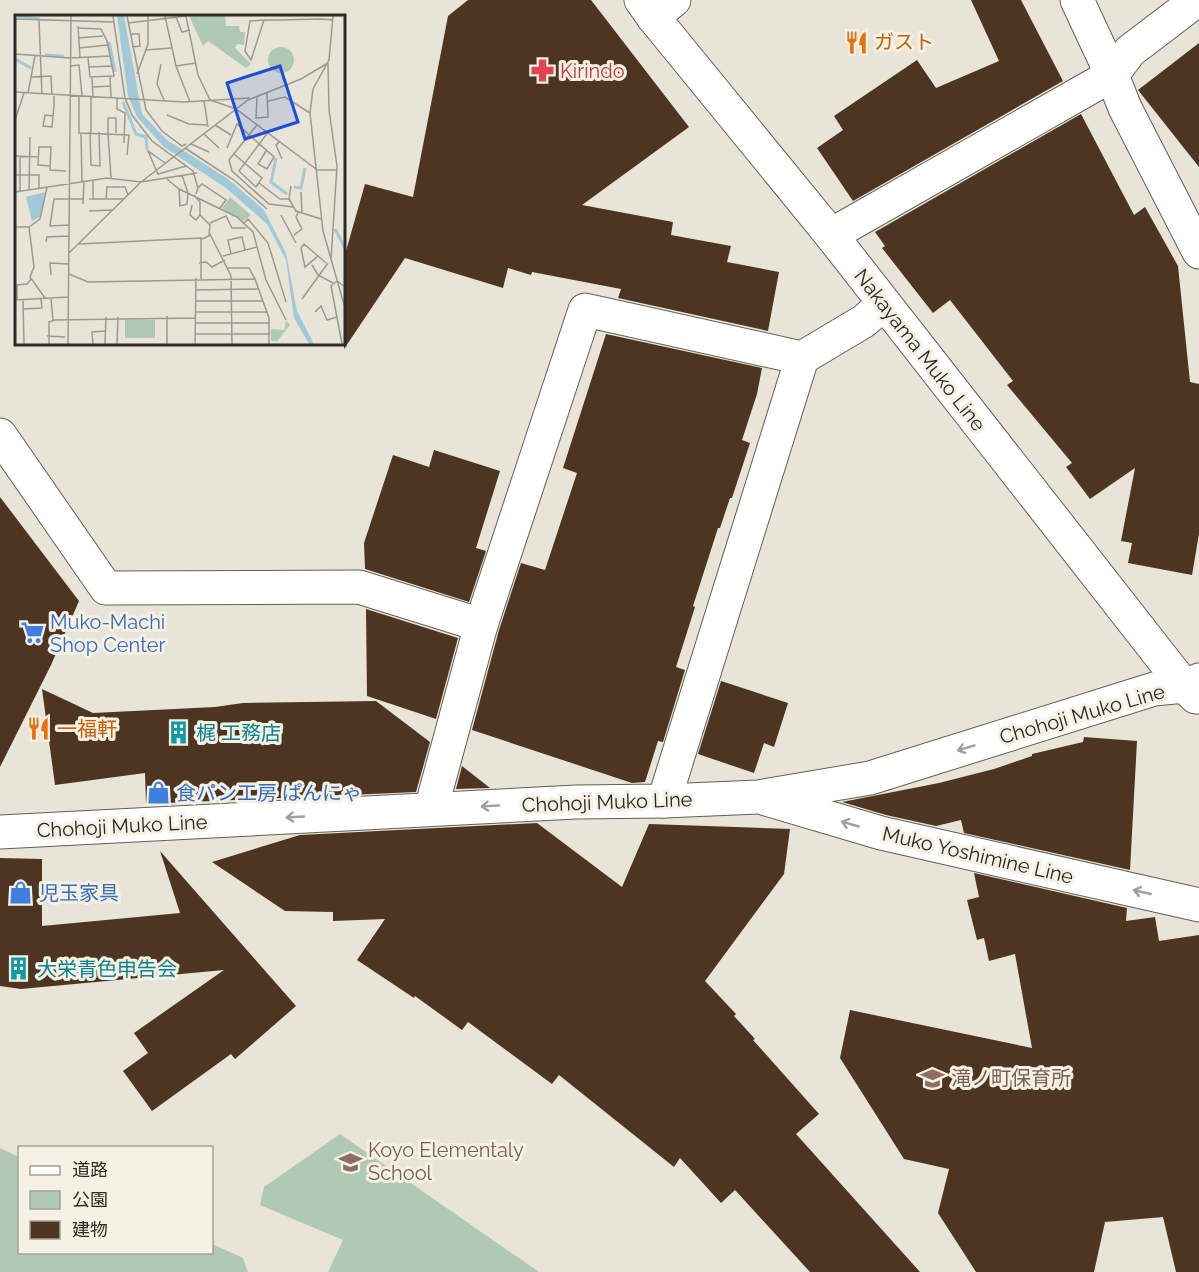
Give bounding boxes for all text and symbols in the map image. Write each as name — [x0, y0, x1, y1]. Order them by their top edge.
inset map — [15, 15, 345, 345]
restaurant icon: ガスト — [843, 29, 869, 55]
place label: ガスト — [874, 30, 934, 54]
pharmacy icon: Kirindo — [529, 58, 555, 84]
place label: Kirindo — [560, 59, 625, 83]
street label: Nakayama Muko Line — [849, 264, 991, 436]
place label: Muko-Machi Shop Center — [50, 610, 165, 657]
supermarket icon: Muko-Machi Shop Center — [19, 620, 45, 646]
street label: Chohoji Muko Line — [997, 679, 1168, 749]
restaurant icon: 一福軒 — [26, 716, 52, 742]
place label: 一福軒 — [57, 717, 117, 741]
building icon: 梶 工務店 — [165, 720, 191, 746]
place label: 梶 工務店 — [196, 721, 281, 745]
one-way arrow — [957, 743, 976, 754]
shop icon: 食パン工房 ぱんにゃ — [145, 780, 171, 806]
place label: 食パン工房 ぱんにゃ — [176, 781, 362, 805]
street label: Chohoji Muko Line — [521, 787, 693, 817]
one-way arrow — [481, 801, 501, 812]
street label: Chohoji Muko Line — [36, 810, 208, 842]
one-way arrow — [286, 811, 306, 822]
one-way arrow — [841, 818, 860, 829]
street label: Muko Yoshimine Line — [880, 821, 1076, 889]
shop icon: 児玉家具 — [8, 880, 34, 906]
place label: 児玉家具 — [39, 881, 119, 905]
one-way arrow — [1133, 886, 1152, 898]
building icon: 大栄青色申告会 — [6, 956, 32, 982]
place label: 大栄青色申告会 — [37, 957, 177, 981]
school or university icon: 滝ノ町保育所 — [920, 1065, 946, 1091]
place label: 滝ノ町保育所 — [951, 1066, 1071, 1090]
place label: Koyo Elementaly School — [368, 1138, 524, 1185]
legend — [18, 1146, 213, 1254]
school or university icon: Koyo Elementaly School — [337, 1149, 363, 1175]
text: 道路 — [72, 1159, 108, 1180]
text: 公園 — [72, 1189, 108, 1210]
text: 建物 — [72, 1219, 108, 1240]

